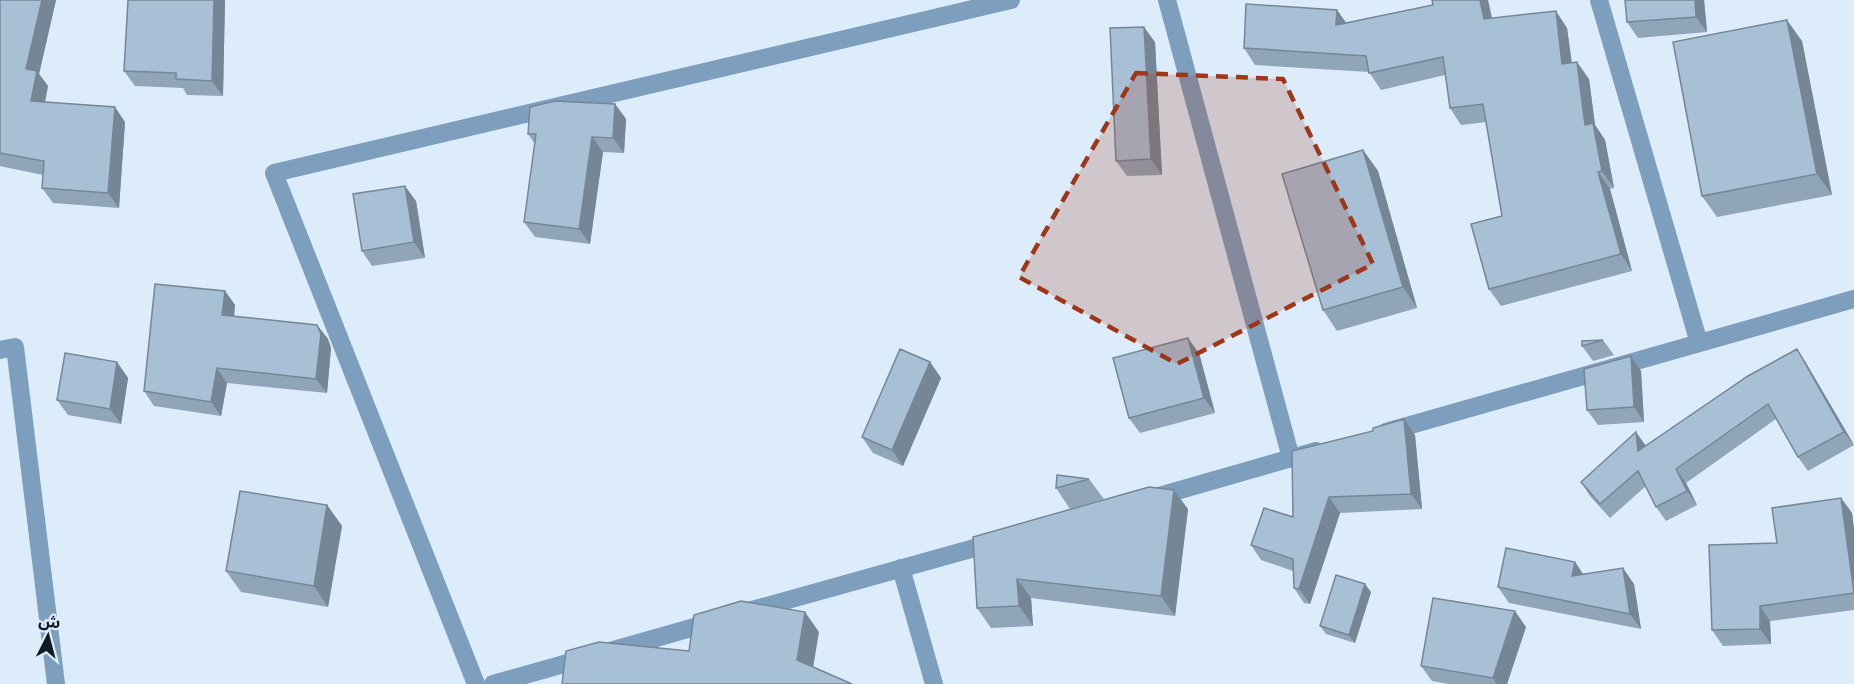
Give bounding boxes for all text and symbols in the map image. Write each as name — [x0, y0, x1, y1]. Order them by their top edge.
north arrow — [18, 606, 78, 666]
text: ش — [38, 609, 62, 633]

